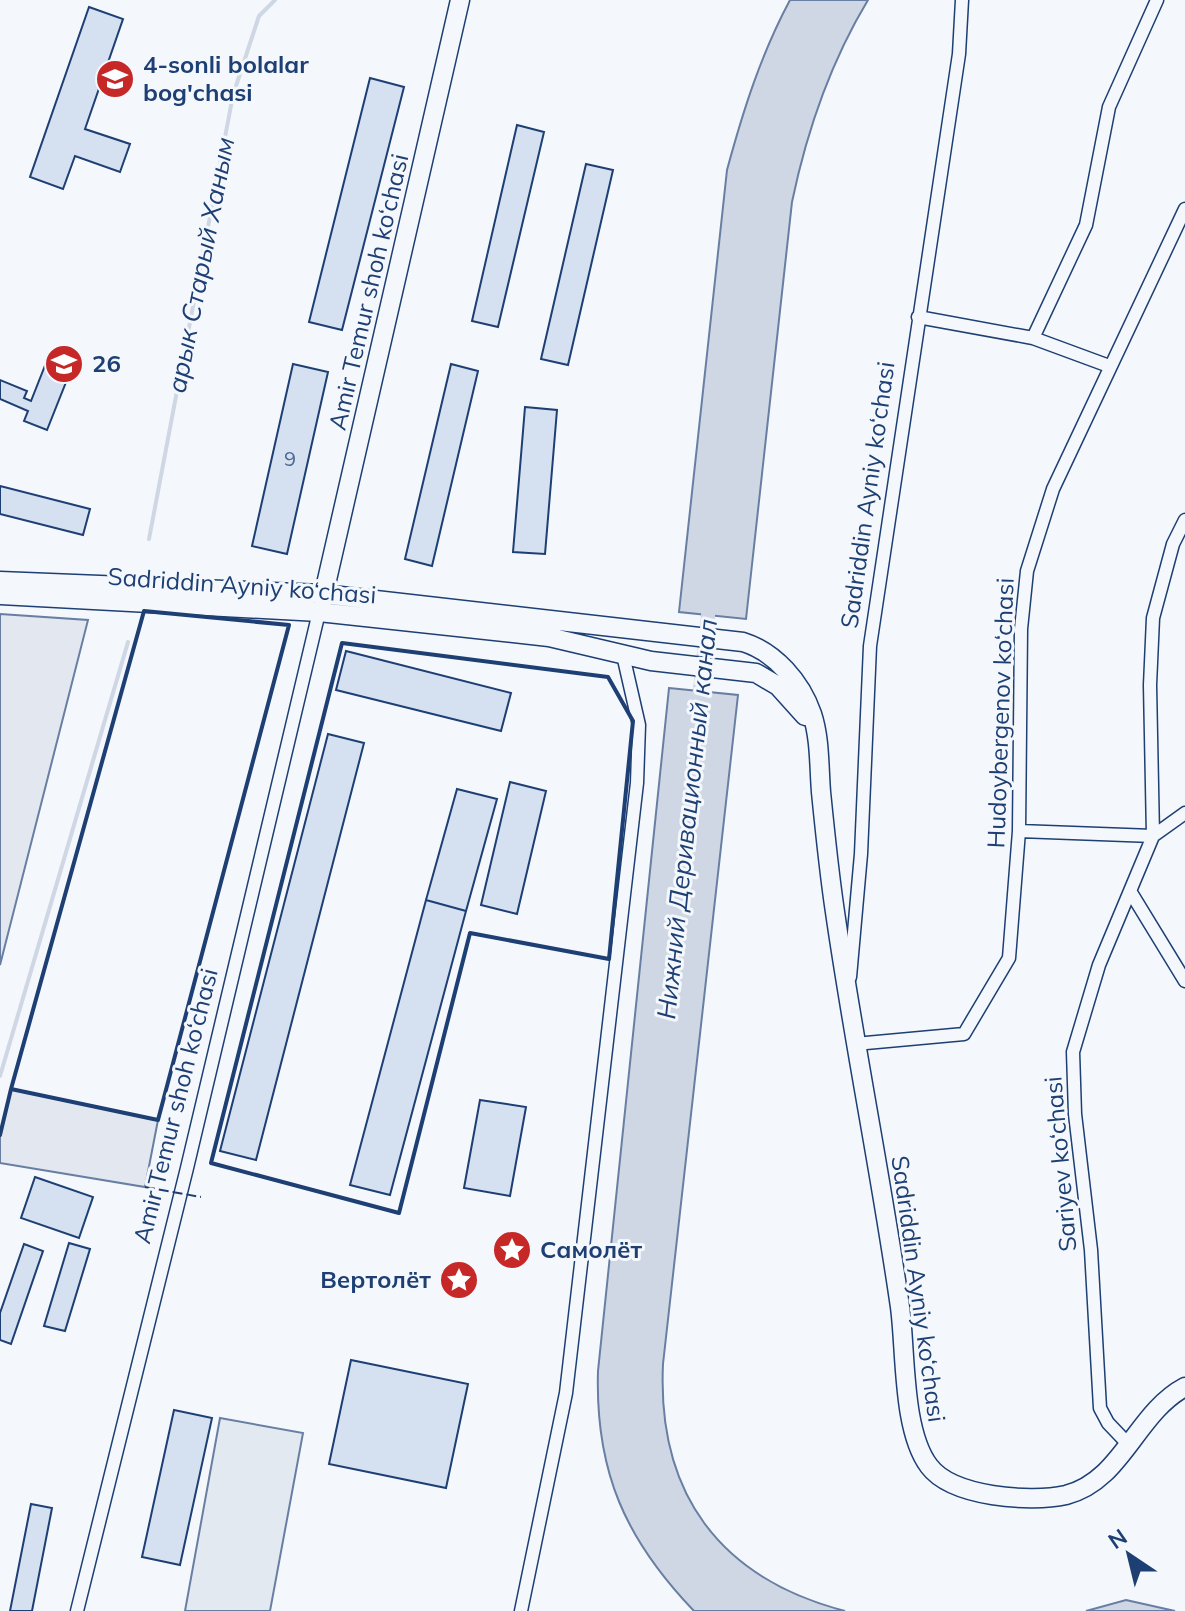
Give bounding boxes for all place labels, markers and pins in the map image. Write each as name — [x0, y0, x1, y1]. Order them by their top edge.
place label: 4-sonli bolalar bog'chasi — [143, 49, 309, 107]
school or university icon: 4-sonli bolalar bog'chasi — [94, 58, 136, 100]
school or university icon: 26 — [43, 343, 85, 385]
place label: 26 — [92, 348, 121, 378]
place icon: Самолёт — [491, 1229, 533, 1271]
place label: Самолёт — [540, 1234, 643, 1264]
place icon: Вертолёт — [438, 1259, 480, 1301]
place label: Вертолёт — [320, 1264, 431, 1294]

